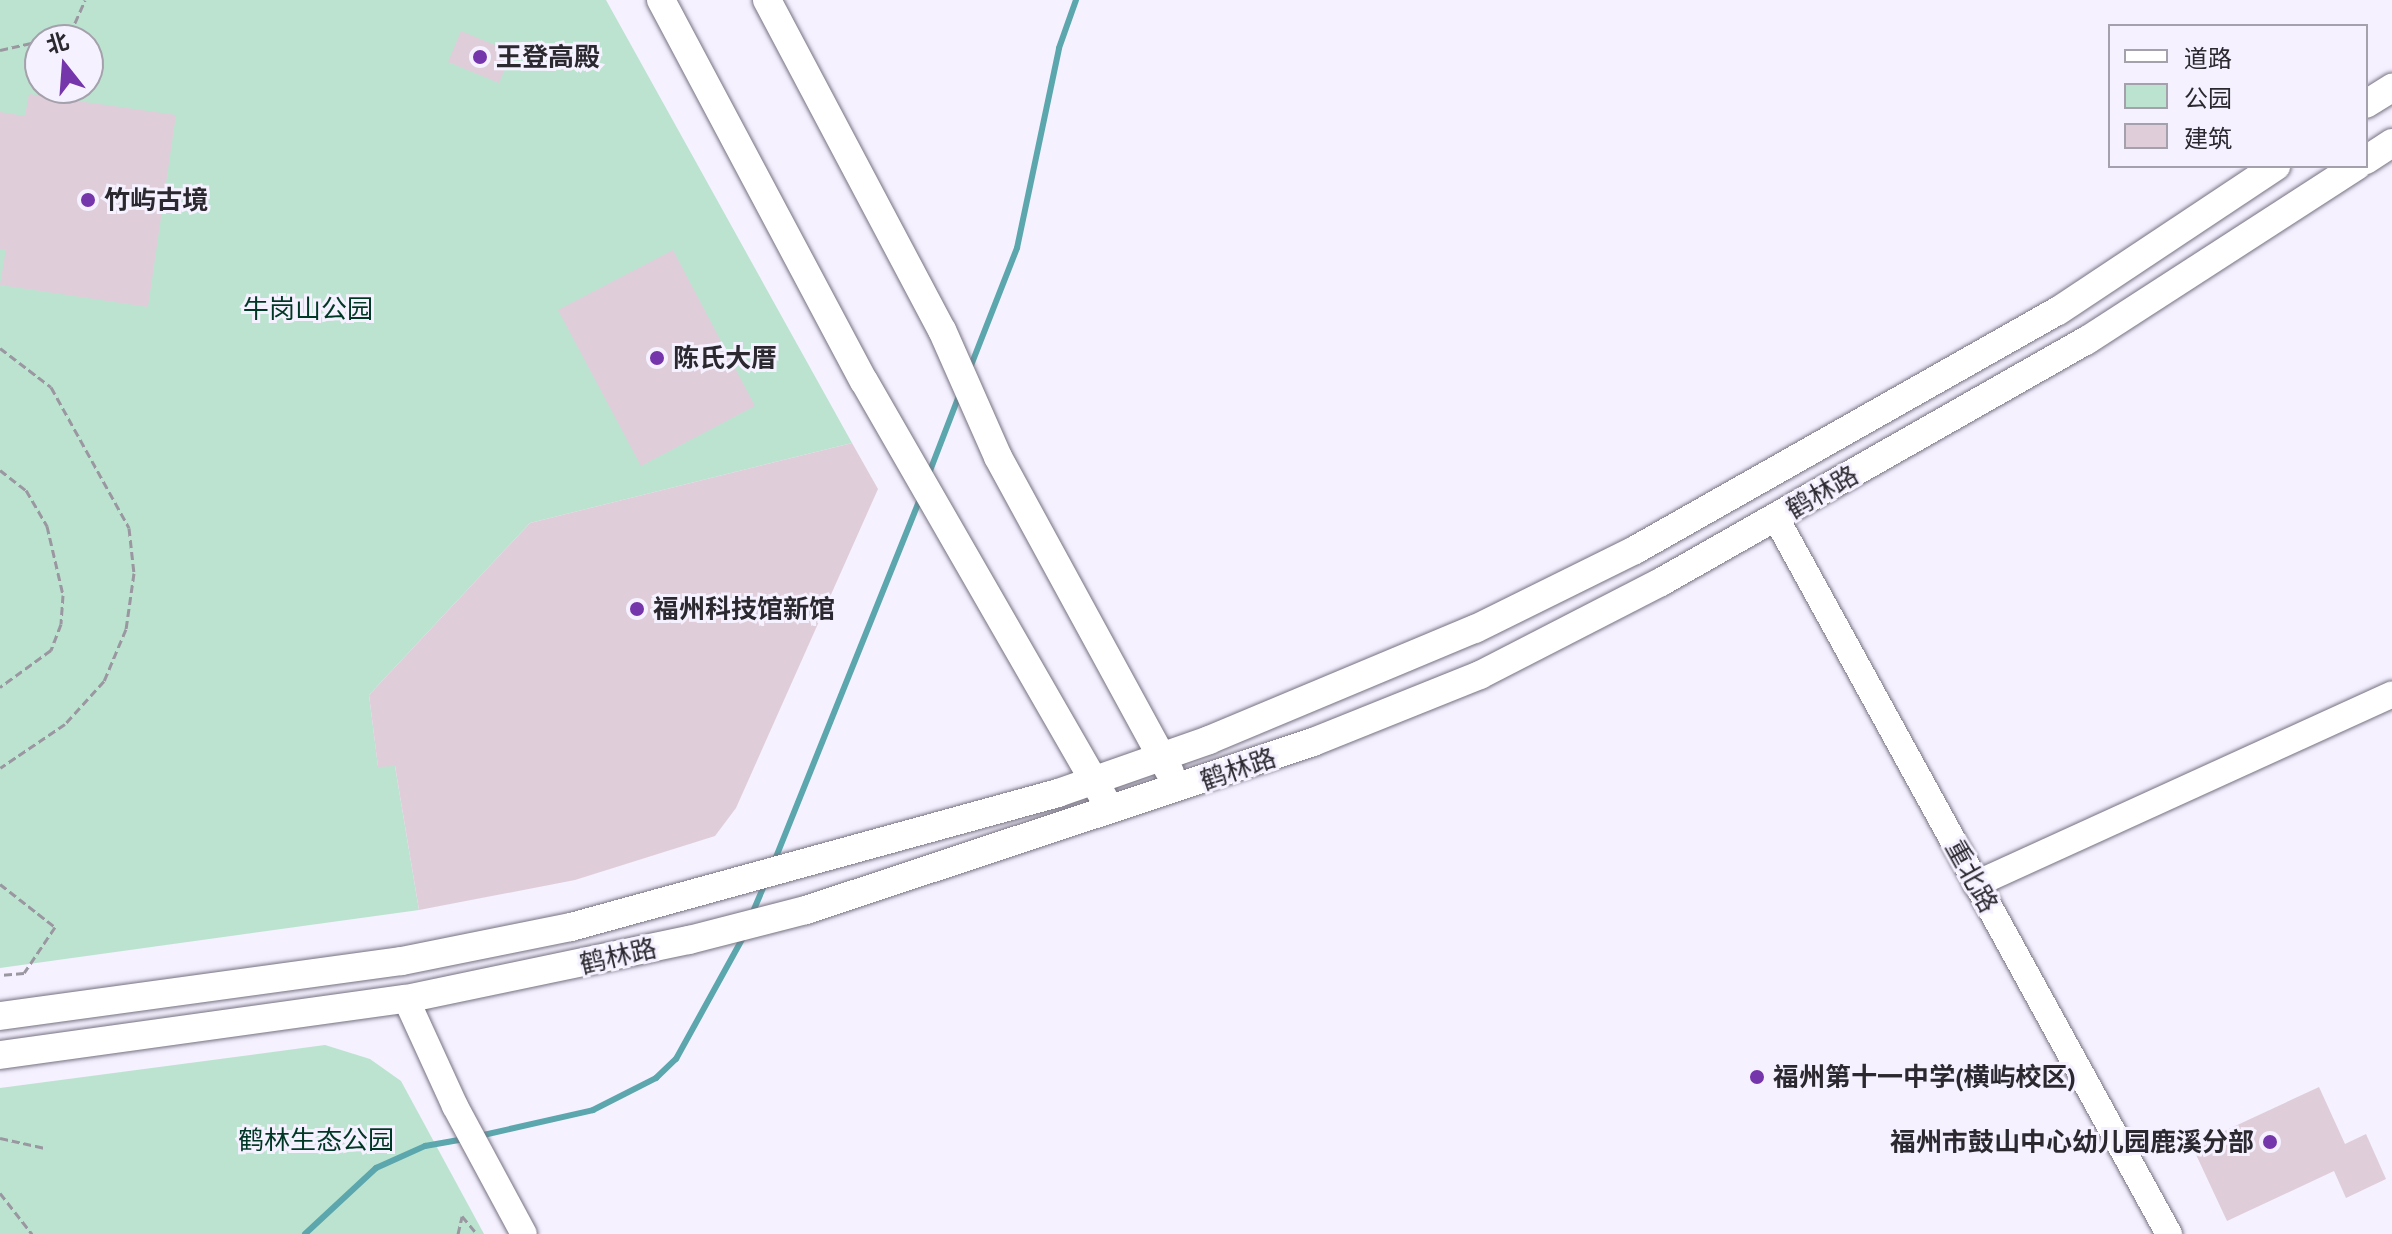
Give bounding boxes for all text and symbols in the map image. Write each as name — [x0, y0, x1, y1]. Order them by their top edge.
north arrow — [24, 24, 104, 104]
legend — [2108, 24, 2368, 168]
text: 北 — [43, 26, 72, 60]
place label: 王登高殿 — [496, 41, 600, 73]
text: 道路 — [2184, 43, 2232, 74]
marker: 王登高殿 — [471, 48, 489, 66]
text: 公园 — [2184, 83, 2232, 114]
text: 建筑 — [2184, 123, 2232, 154]
place label: 竹屿古境 — [104, 184, 208, 216]
marker: 竹屿古境 — [79, 191, 97, 209]
park label: 牛岗山公园 — [243, 293, 373, 325]
place label: 陈氏大厝 — [673, 342, 777, 374]
marker: 陈氏大厝 — [648, 349, 666, 367]
street label: 鹤林路 — [1780, 459, 1864, 525]
place label: 福州科技馆新馆 — [653, 593, 835, 625]
marker: 福州科技馆新馆 — [628, 600, 646, 618]
street label: 鹤林路 — [1196, 742, 1280, 796]
street label: 重北路 — [1939, 834, 2005, 918]
street label: 鹤林路 — [576, 932, 660, 980]
place label: 福州第十一中学(横屿校区) — [1773, 1061, 2076, 1093]
marker: 福州第十一中学(横屿校区) — [1748, 1068, 1766, 1086]
park label: 鹤林生态公园 — [238, 1124, 394, 1156]
place label: 福州市鼓山中心幼儿园鹿溪分部 — [1890, 1126, 2254, 1158]
marker: 福州市鼓山中心幼儿园鹿溪分部 — [2261, 1133, 2279, 1151]

